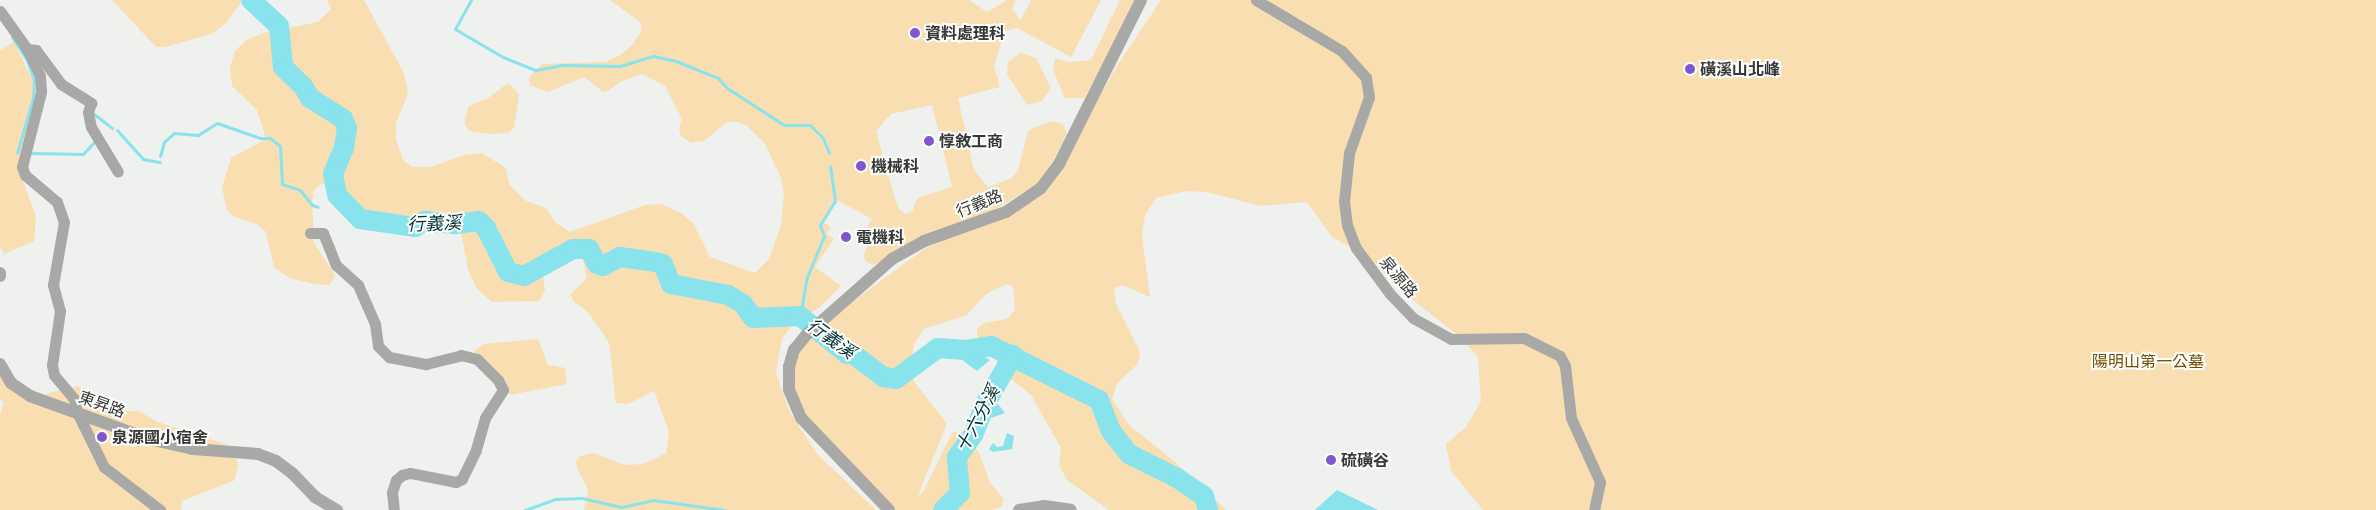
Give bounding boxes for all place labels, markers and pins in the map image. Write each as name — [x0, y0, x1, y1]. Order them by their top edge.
place label: 資料處理科 — [925, 23, 1005, 43]
marker: 資料處理科 — [909, 27, 921, 39]
place label: 磺溪山北峰 — [1700, 59, 1780, 79]
marker: 磺溪山北峰 — [1684, 63, 1696, 75]
place label: 惇敘工商 — [939, 131, 1003, 151]
marker: 惇敘工商 — [923, 135, 935, 147]
place label: 機械科 — [871, 156, 919, 176]
marker: 機械科 — [855, 160, 867, 172]
place label: 電機科 — [856, 227, 904, 247]
marker: 電機科 — [840, 231, 852, 243]
place label: 泉源國小宿舍 — [112, 427, 208, 447]
marker: 泉源國小宿舍 — [96, 431, 108, 443]
place label: 硫磺谷 — [1341, 450, 1389, 470]
marker: 硫磺谷 — [1325, 454, 1337, 466]

